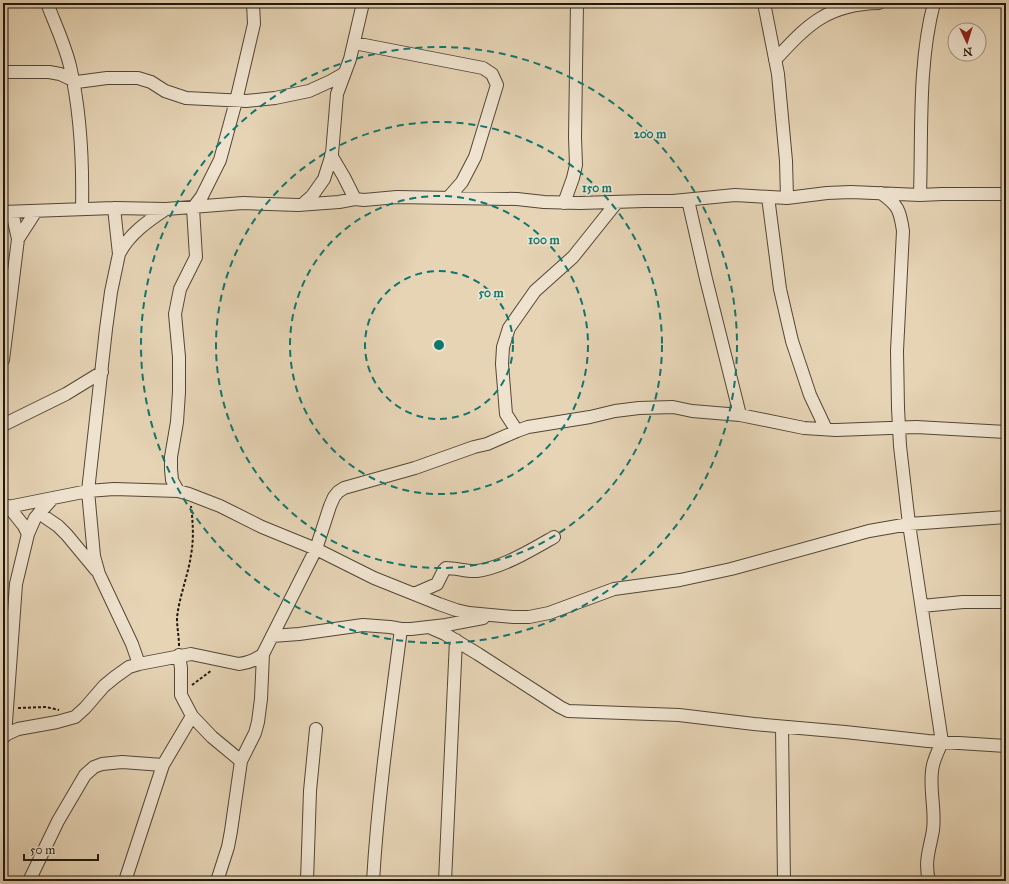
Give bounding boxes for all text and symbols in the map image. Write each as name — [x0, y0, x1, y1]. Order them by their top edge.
north arrow — [947, 22, 987, 62]
text: N — [962, 45, 973, 58]
text: 200 m — [634, 127, 667, 141]
text: 150 m — [582, 181, 613, 195]
text: 100 m — [528, 233, 561, 247]
text: 50 m — [478, 286, 505, 300]
centre of rings — [432, 338, 446, 352]
scale bar — [24, 836, 98, 862]
text: 50 m — [30, 843, 55, 857]

